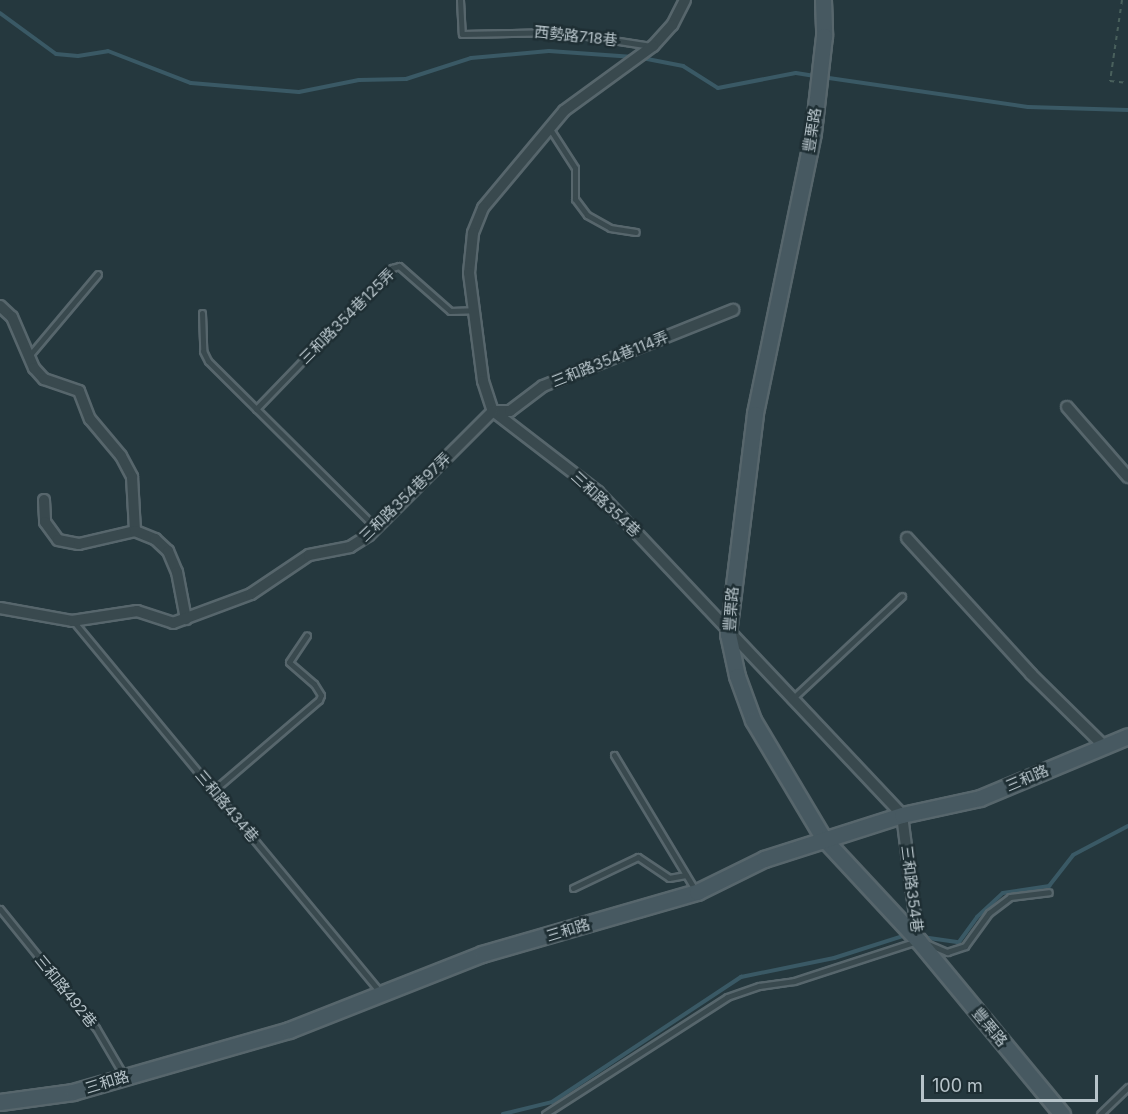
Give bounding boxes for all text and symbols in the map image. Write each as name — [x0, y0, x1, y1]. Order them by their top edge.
street label: 西勢路718巷 — [533, 23, 619, 49]
street label: 豐栗路 — [800, 106, 824, 154]
street label: 三和路354巷125弄 — [296, 265, 398, 367]
street label: 三和路354巷114弄 — [549, 327, 671, 391]
street label: 三和路354巷97弄 — [355, 449, 455, 545]
street label: 三和路354巷 — [568, 467, 644, 541]
street label: 豐栗路 — [720, 586, 742, 632]
street label: 三和路 — [1003, 761, 1051, 795]
street label: 三和路434巷 — [192, 766, 262, 846]
street label: 三和路354巷 — [898, 844, 926, 934]
street label: 三和路 — [544, 915, 592, 945]
street label: 三和路492巷 — [31, 951, 101, 1031]
street label: 豐栗路 — [969, 1004, 1011, 1050]
scale bar — [924, 1063, 1101, 1101]
street label: 三和路 — [83, 1067, 131, 1097]
text: 100 m — [932, 1075, 983, 1096]

